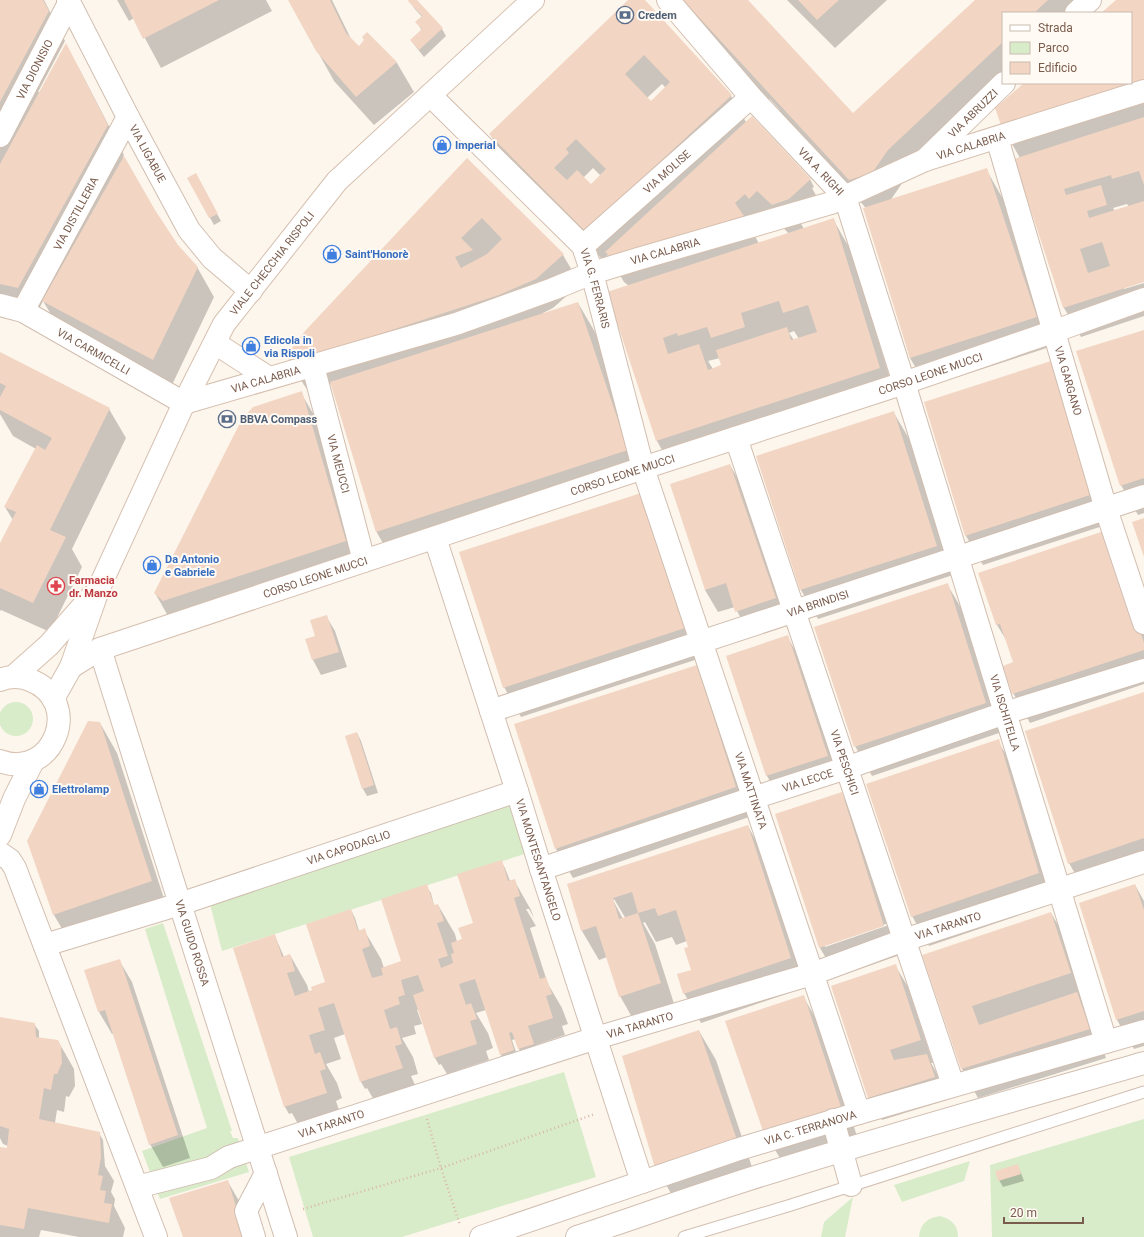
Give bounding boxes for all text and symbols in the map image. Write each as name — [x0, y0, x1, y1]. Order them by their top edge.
bank icon: Credem — [615, 5, 635, 25]
place label: Credem — [638, 9, 677, 22]
legend — [1002, 12, 1132, 84]
text: Strada — [1038, 21, 1073, 35]
street label: VIA DIONISIO — [14, 37, 55, 102]
text: Parco — [1038, 41, 1069, 55]
text: Edificio — [1038, 61, 1077, 75]
street label: VIA ABRUZZI — [945, 86, 1000, 140]
street label: VIA LIGABUE — [127, 122, 169, 185]
street label: VIA CALABRIA — [935, 128, 1008, 163]
shop icon: Imperial — [432, 135, 452, 155]
place label: Imperial — [455, 139, 496, 152]
street label: VIA A. RIGHI — [795, 145, 847, 198]
street label: VIA MOLISE — [640, 147, 693, 196]
street label: VIA DISTILLERIA — [51, 174, 101, 252]
street label: VIALE CHECCHIA RISPOLI — [227, 209, 317, 318]
street label: VIA CALABRIA — [629, 235, 702, 267]
shop icon: Saint'Honorè — [322, 244, 342, 264]
street label: VIA G. FERRARIS — [578, 247, 613, 330]
place label: Saint'Honorè — [345, 248, 409, 261]
street label: VIA CARMICELLI — [55, 325, 132, 377]
place label: Edicola in via Rispoli — [264, 334, 315, 360]
shop icon: Edicola in via Rispoli — [241, 336, 261, 356]
street label: VIA GARGANO — [1052, 345, 1085, 417]
street label: CORSO LEONE MUCCI — [877, 350, 984, 397]
street label: VIA CALABRIA — [229, 363, 303, 396]
bank icon: BBVA Compass — [217, 409, 237, 429]
place label: BBVA Compass — [240, 413, 317, 426]
street label: VIA MEUCCI — [325, 433, 352, 495]
street label: CORSO LEONE MUCCI — [569, 452, 676, 498]
place label: Da Antonio e Gabriele — [165, 553, 219, 579]
street label: CORSO LEONE MUCCI — [261, 554, 369, 601]
shop icon: Da Antonio e Gabriele — [142, 555, 162, 575]
place label: Farmacia dr. Manzo — [69, 574, 118, 600]
pharmacy icon: Farmacia dr. Manzo — [46, 576, 66, 596]
street label: VIA BRINDISI — [785, 587, 850, 620]
street label: VIA ISCHITELLA — [987, 673, 1023, 753]
street label: VIA PESCHICI — [828, 728, 862, 797]
street label: VIA MATTINATA — [732, 750, 770, 831]
street label: VIA LECCE — [781, 766, 835, 795]
shop icon: Elettrolamp — [29, 779, 49, 799]
place label: Elettrolamp — [52, 783, 109, 796]
street label: VIA MONTESANTANGELO — [513, 797, 564, 922]
street label: VIA CAPODAGLIO — [305, 827, 392, 867]
street label: VIA GUIDO ROSSA — [173, 898, 212, 988]
street label: VIA TARANTO — [913, 909, 983, 942]
street label: VIA TARANTO — [605, 1009, 675, 1041]
street label: VIA TARANTO — [297, 1107, 366, 1141]
street label: VIA C. TERRANOVA — [763, 1107, 859, 1148]
scale bar — [1004, 1199, 1083, 1225]
text: 20 m — [1010, 1206, 1037, 1220]

